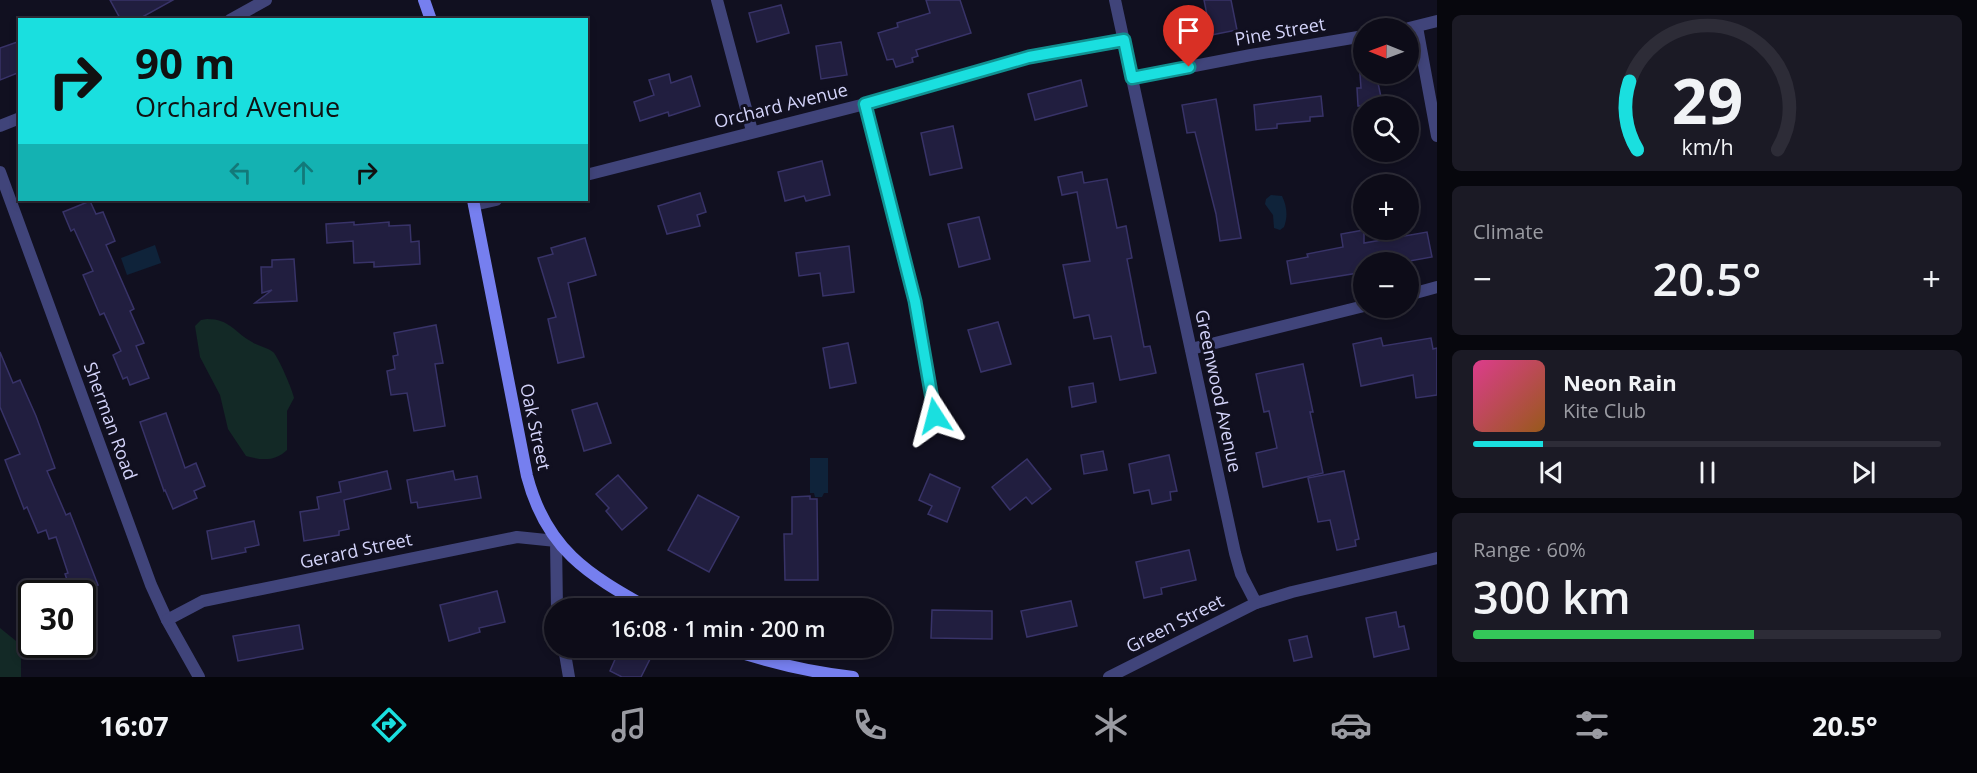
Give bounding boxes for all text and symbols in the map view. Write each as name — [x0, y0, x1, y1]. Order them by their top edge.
pin — [1163, 5, 1214, 67]
street label: Pine Street — [1233, 11, 1327, 51]
icon: arrive — [1172, 14, 1205, 47]
north arrow — [1353, 18, 1419, 84]
map controls — [1353, 18, 1419, 318]
text: 90 m — [135, 34, 235, 91]
icon: right — [36, 42, 114, 120]
text: 29 — [1671, 57, 1743, 142]
street label: Orchard Avenue — [712, 77, 850, 133]
text: Orchard Avenue — [135, 88, 340, 125]
button: search — [1353, 96, 1419, 162]
text: km/h — [1681, 132, 1733, 161]
icon: left — [224, 156, 257, 189]
icon: ahead — [287, 156, 320, 189]
icon: right — [350, 156, 383, 189]
button: + — [1353, 174, 1419, 240]
text: Climate — [1473, 218, 1544, 245]
text: 20.5° — [1653, 248, 1761, 309]
button: − — [1353, 252, 1419, 318]
text: − — [1473, 256, 1492, 301]
text: + — [1922, 256, 1941, 301]
street label: Greenwood Avenue — [1190, 307, 1248, 474]
street label: Sherman Road — [79, 358, 143, 483]
text: Neon Rain — [1563, 367, 1677, 397]
street label: Oak Street — [515, 381, 557, 473]
position arrow — [903, 384, 967, 448]
text: Kite Club — [1563, 397, 1646, 424]
icon: previous — [1535, 456, 1568, 489]
icon: pause — [1691, 456, 1724, 489]
icon: next — [1847, 456, 1880, 489]
street label: Gerard Street — [298, 526, 414, 574]
text: Range · 60% — [1473, 536, 1586, 563]
text: 300 km — [1473, 566, 1631, 627]
speed limit sign: 30 — [18, 580, 96, 658]
street label: Green Street — [1122, 588, 1228, 658]
text: 16:08 · 1 min · 200 m — [610, 613, 826, 643]
icon: directions — [368, 704, 410, 746]
icon: music — [608, 704, 650, 746]
icon: phone — [849, 704, 891, 746]
icon: climate — [1090, 704, 1132, 746]
icon: car — [1330, 704, 1372, 746]
icon: filters — [1571, 704, 1613, 746]
text: 16:07 — [99, 707, 169, 744]
text: 20.5° — [1812, 707, 1878, 744]

